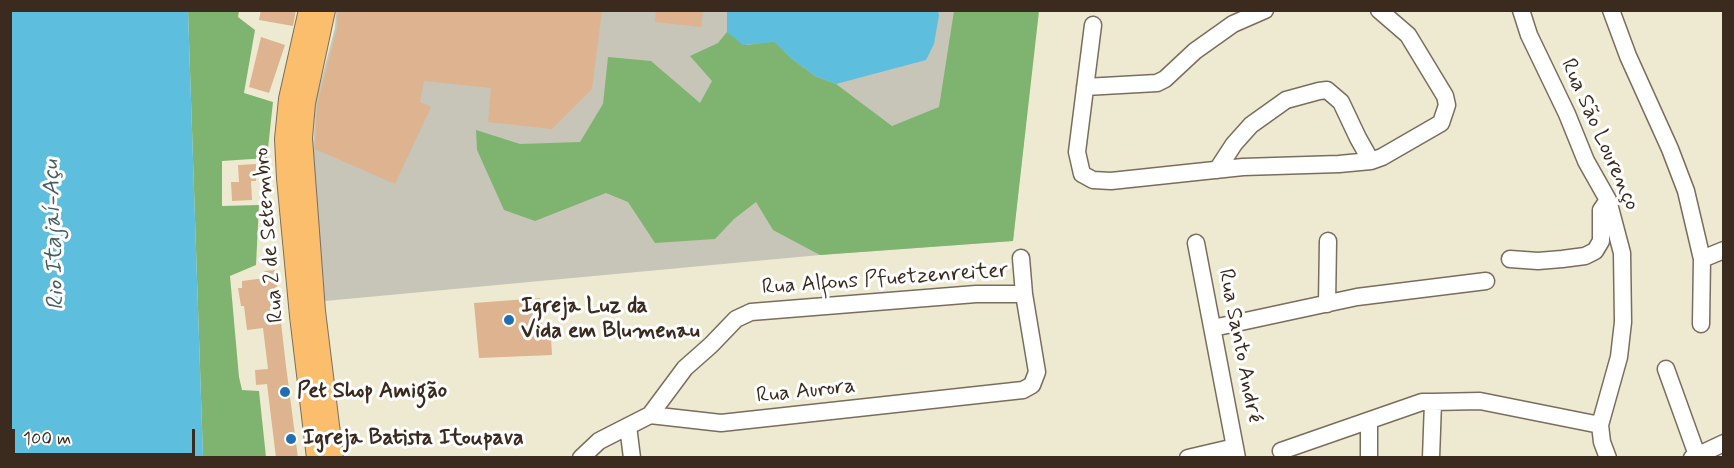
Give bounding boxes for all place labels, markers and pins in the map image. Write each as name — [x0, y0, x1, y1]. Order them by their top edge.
place label: Igreja Luz da Vida em Blumenau — [521, 294, 700, 346]
marker: Igreja Luz da Vida em Blumenau — [502, 313, 516, 327]
place label: Pet Shop Amigão — [297, 379, 447, 405]
marker: Pet Shop Amigão — [278, 385, 292, 399]
place label: Igreja Batista Itoupava — [303, 426, 524, 452]
marker: Igreja Batista Itoupava — [284, 432, 298, 446]

